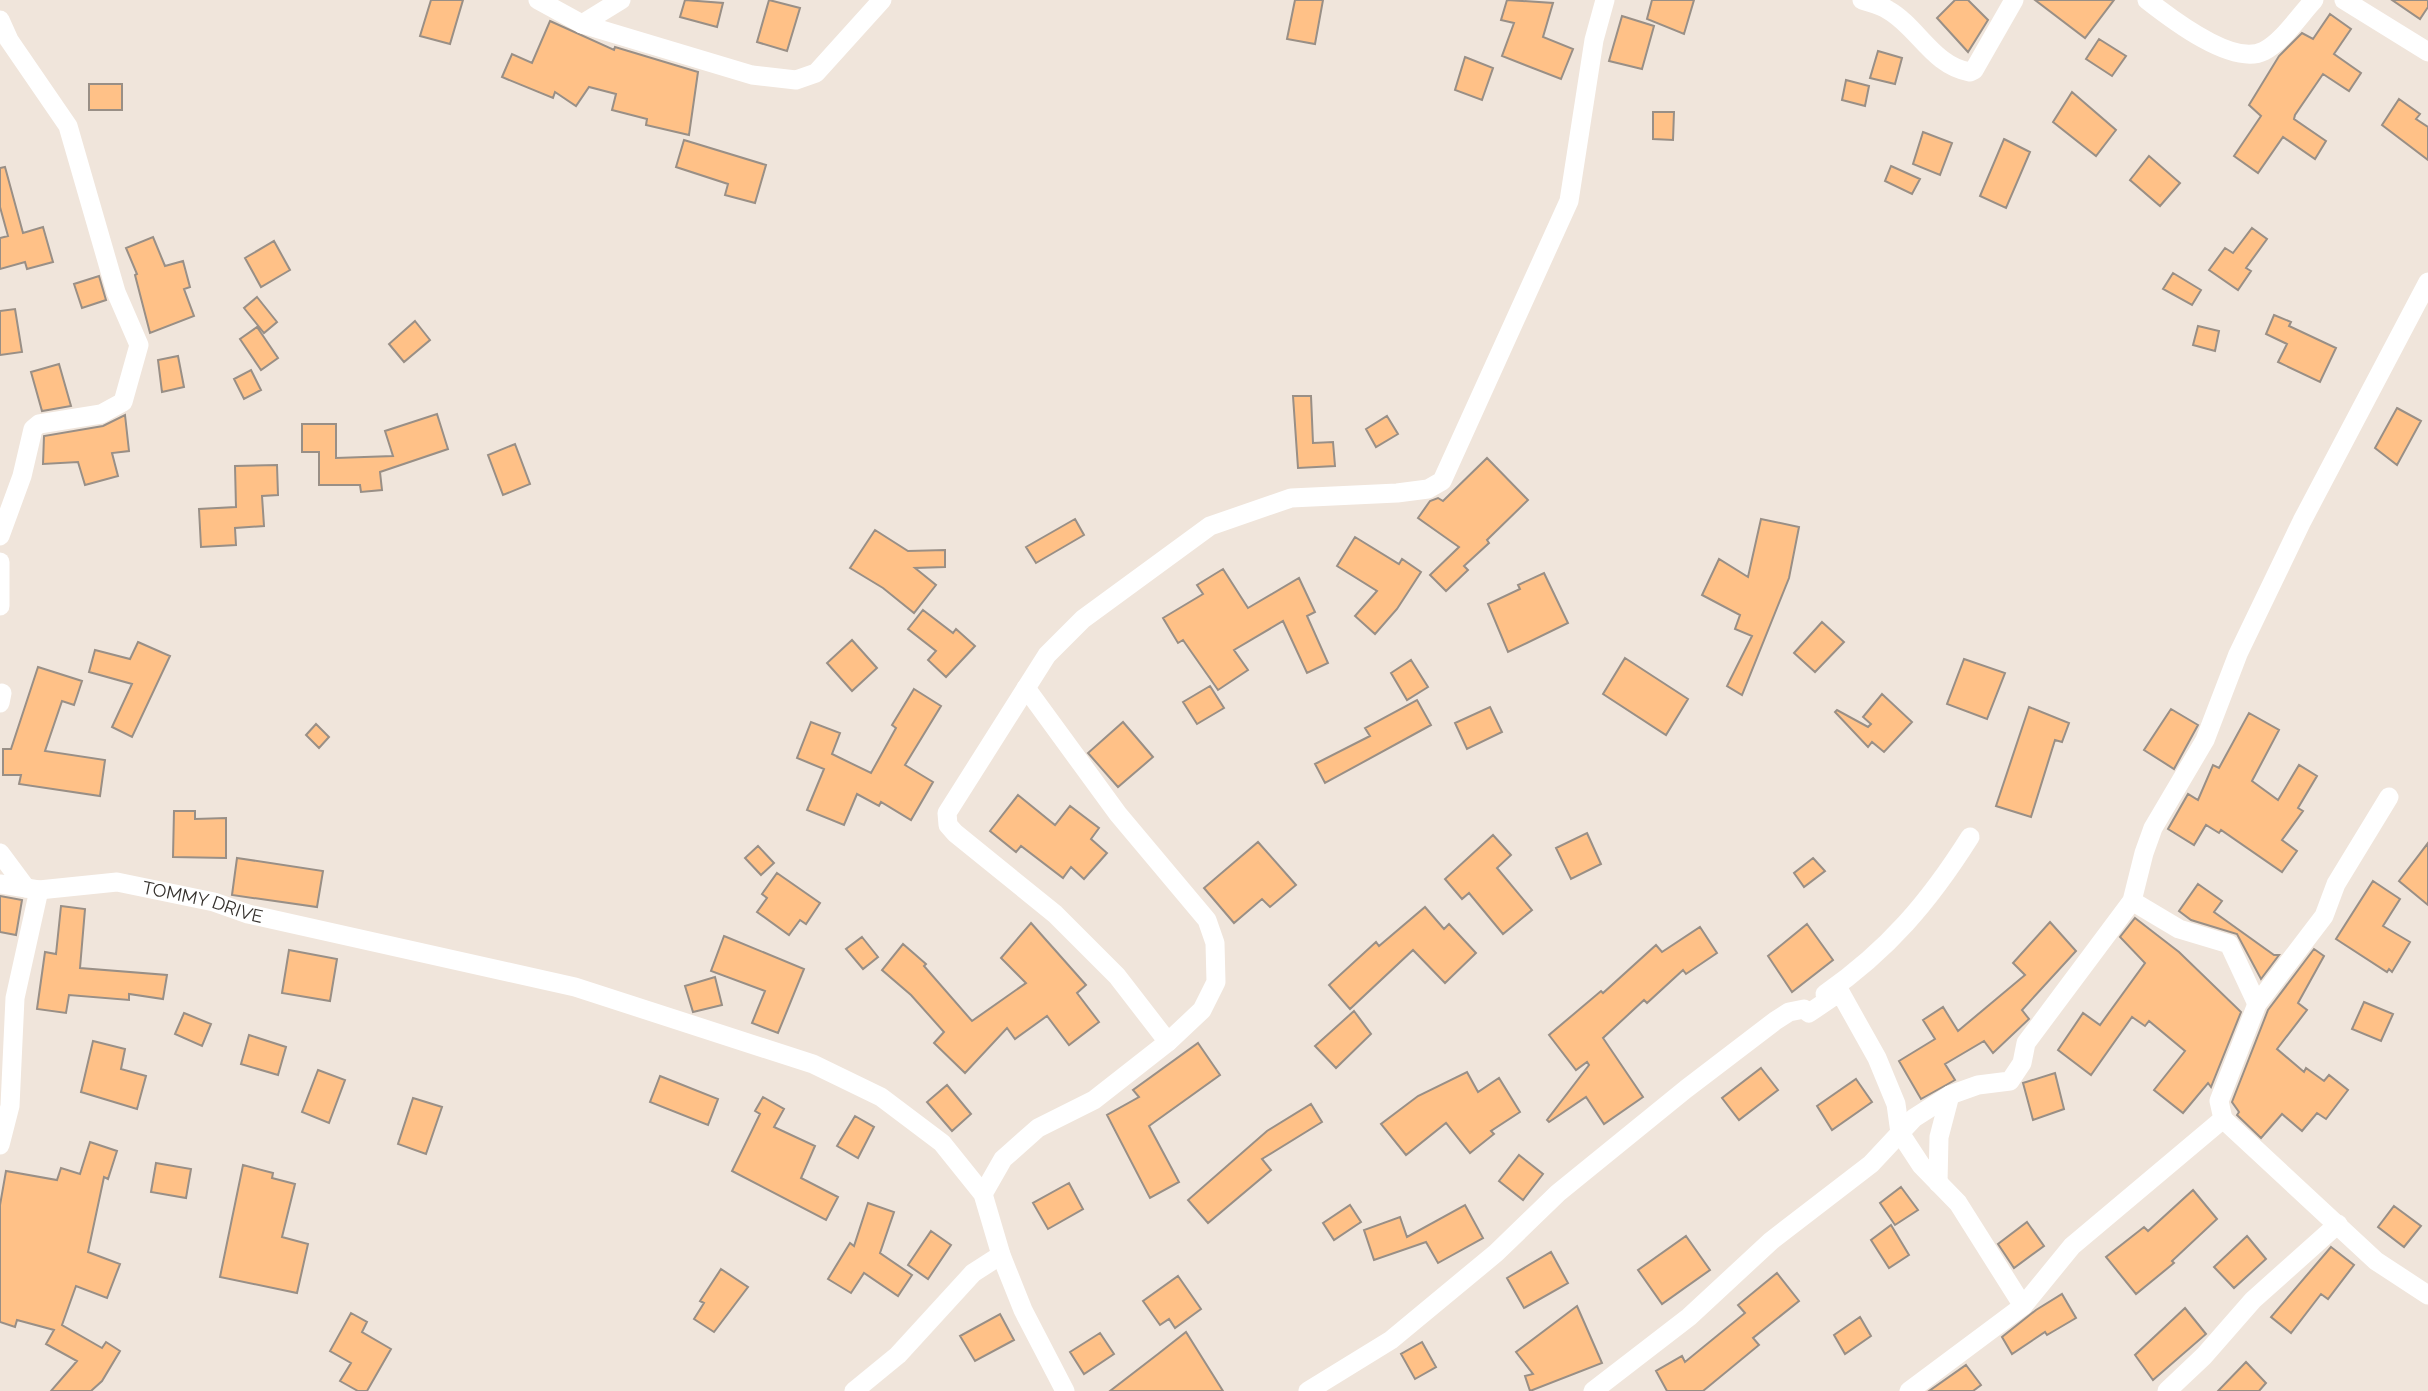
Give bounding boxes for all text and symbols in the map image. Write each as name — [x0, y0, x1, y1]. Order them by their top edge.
street label: TOMMY DRIVE — [141, 877, 265, 927]

